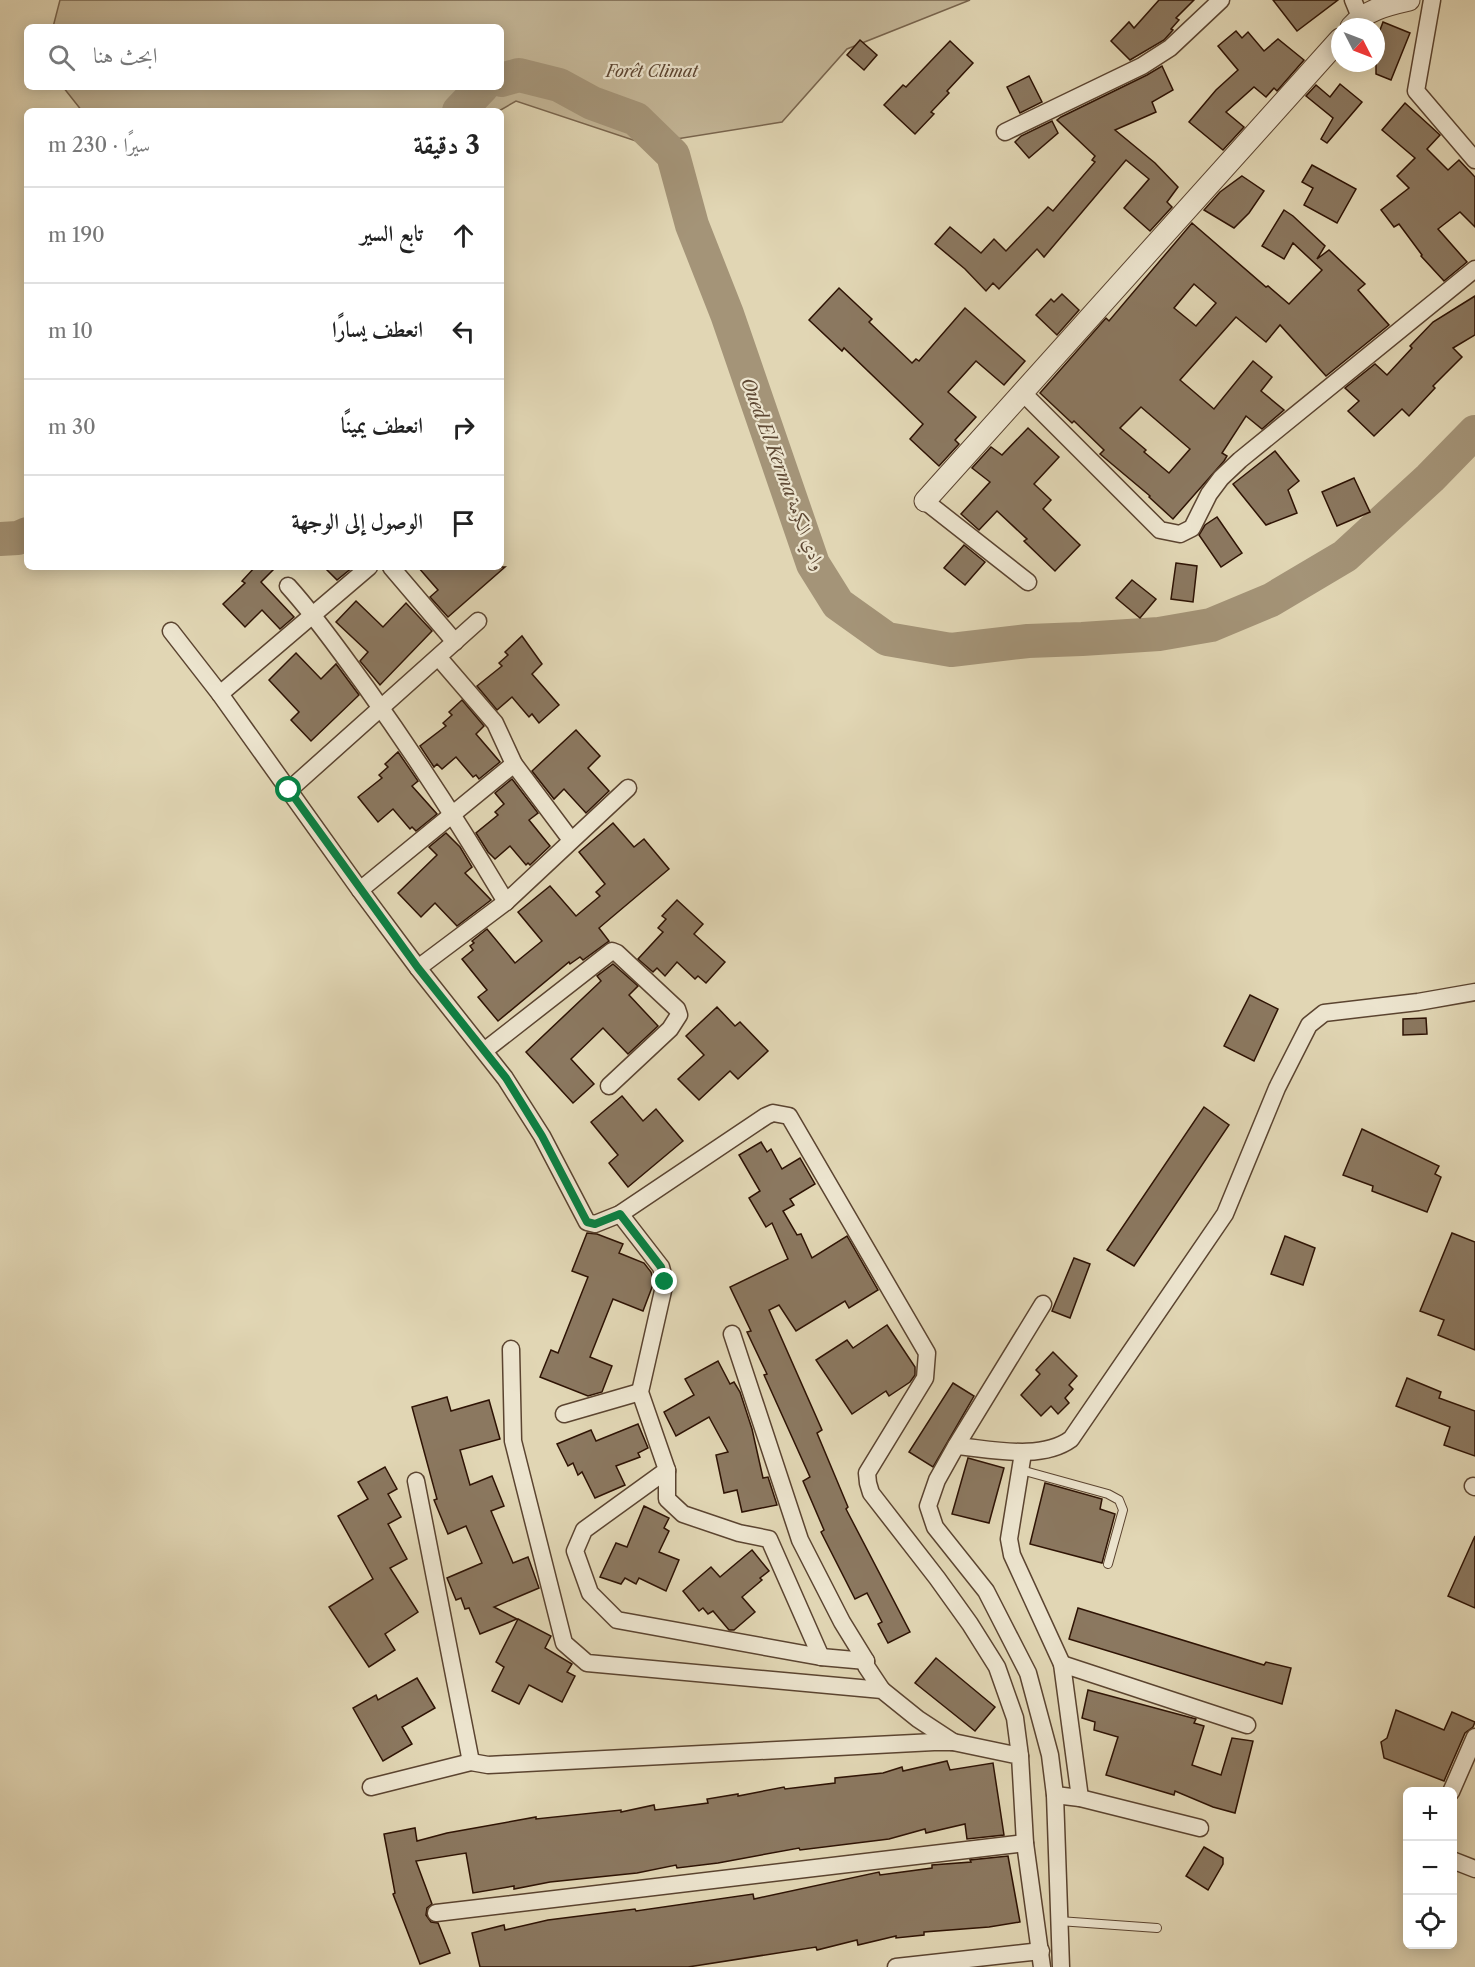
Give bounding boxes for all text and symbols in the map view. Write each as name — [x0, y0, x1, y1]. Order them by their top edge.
north arrow — [1331, 18, 1385, 72]
search box — [24, 24, 504, 90]
icon: search — [45, 41, 78, 74]
text: ابحث هنا — [93, 42, 158, 69]
park label: Forêt Climat — [604, 61, 699, 81]
text: 3 دقيقة — [413, 129, 480, 161]
text: سيرًا · 230 m — [48, 133, 150, 157]
icon: ahead — [447, 219, 480, 252]
text: تابع السير — [360, 220, 423, 247]
text: 190 m — [48, 223, 105, 247]
icon: left — [447, 315, 480, 348]
text: انعطف يسارًا — [332, 316, 423, 343]
text: 10 m — [48, 319, 93, 343]
water label: Oued El Kerma وادي الكرمة — [732, 374, 830, 575]
icon: right — [447, 411, 480, 444]
text: انعطف يمينًا — [341, 412, 423, 439]
text: 30 m — [48, 415, 96, 439]
icon: arrive — [447, 507, 480, 540]
text: الوصول إلى الوجهة — [291, 508, 423, 535]
route start — [275, 776, 301, 802]
route end — [651, 1268, 677, 1294]
map controls — [1403, 1787, 1457, 1949]
button: + — [1403, 1787, 1457, 1841]
button: − — [1403, 1841, 1457, 1895]
button: locate — [1403, 1895, 1457, 1949]

